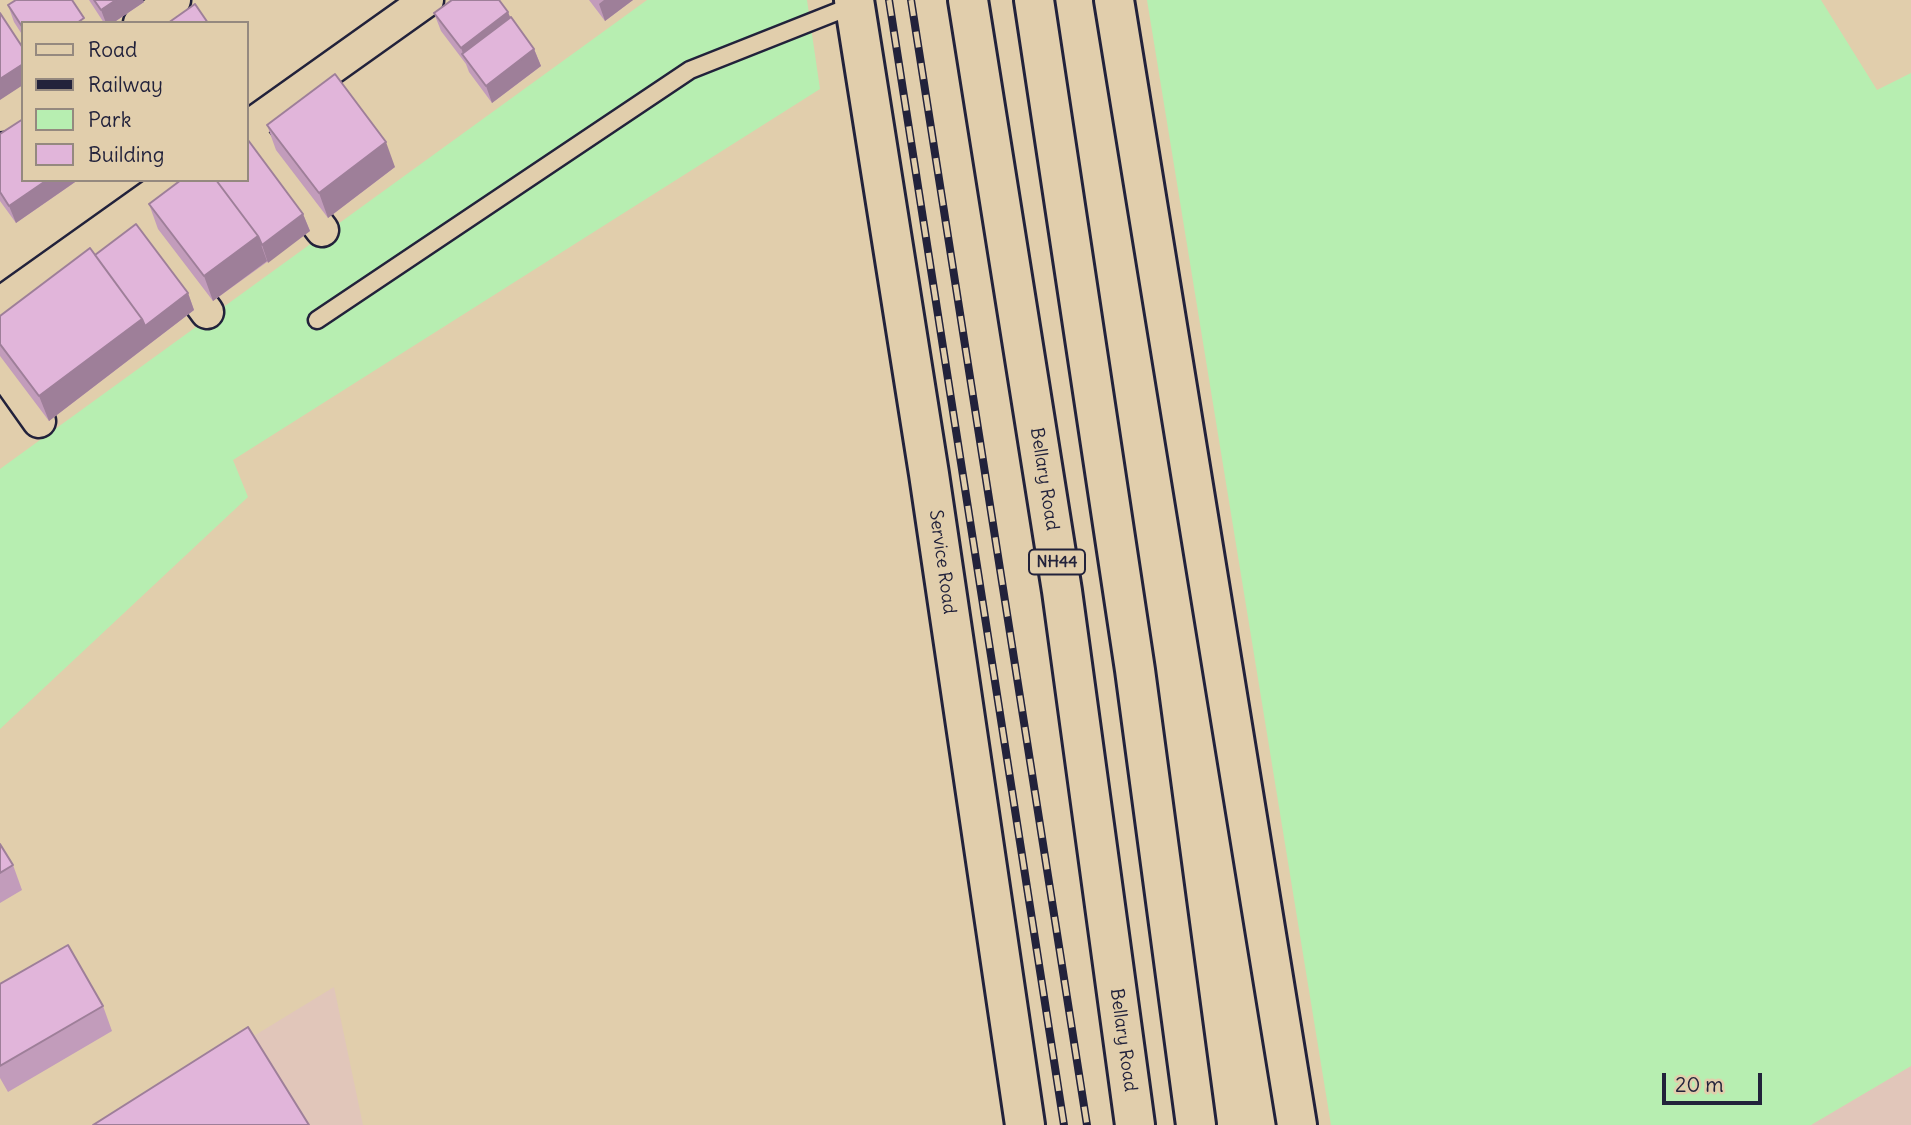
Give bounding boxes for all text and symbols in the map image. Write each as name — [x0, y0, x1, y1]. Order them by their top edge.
legend — [21, 21, 248, 182]
text: Road — [88, 36, 137, 63]
text: Railway — [88, 71, 163, 98]
text: Park — [88, 106, 131, 133]
text: Building — [88, 141, 164, 168]
street label: Bellary Road — [1025, 426, 1063, 532]
street label: Service Road — [924, 509, 960, 615]
road number: NH44 — [1029, 550, 1085, 575]
street label: Bellary Road — [1105, 987, 1141, 1093]
scale bar — [1666, 1058, 1766, 1102]
text: 20 m — [1675, 1071, 1724, 1098]

